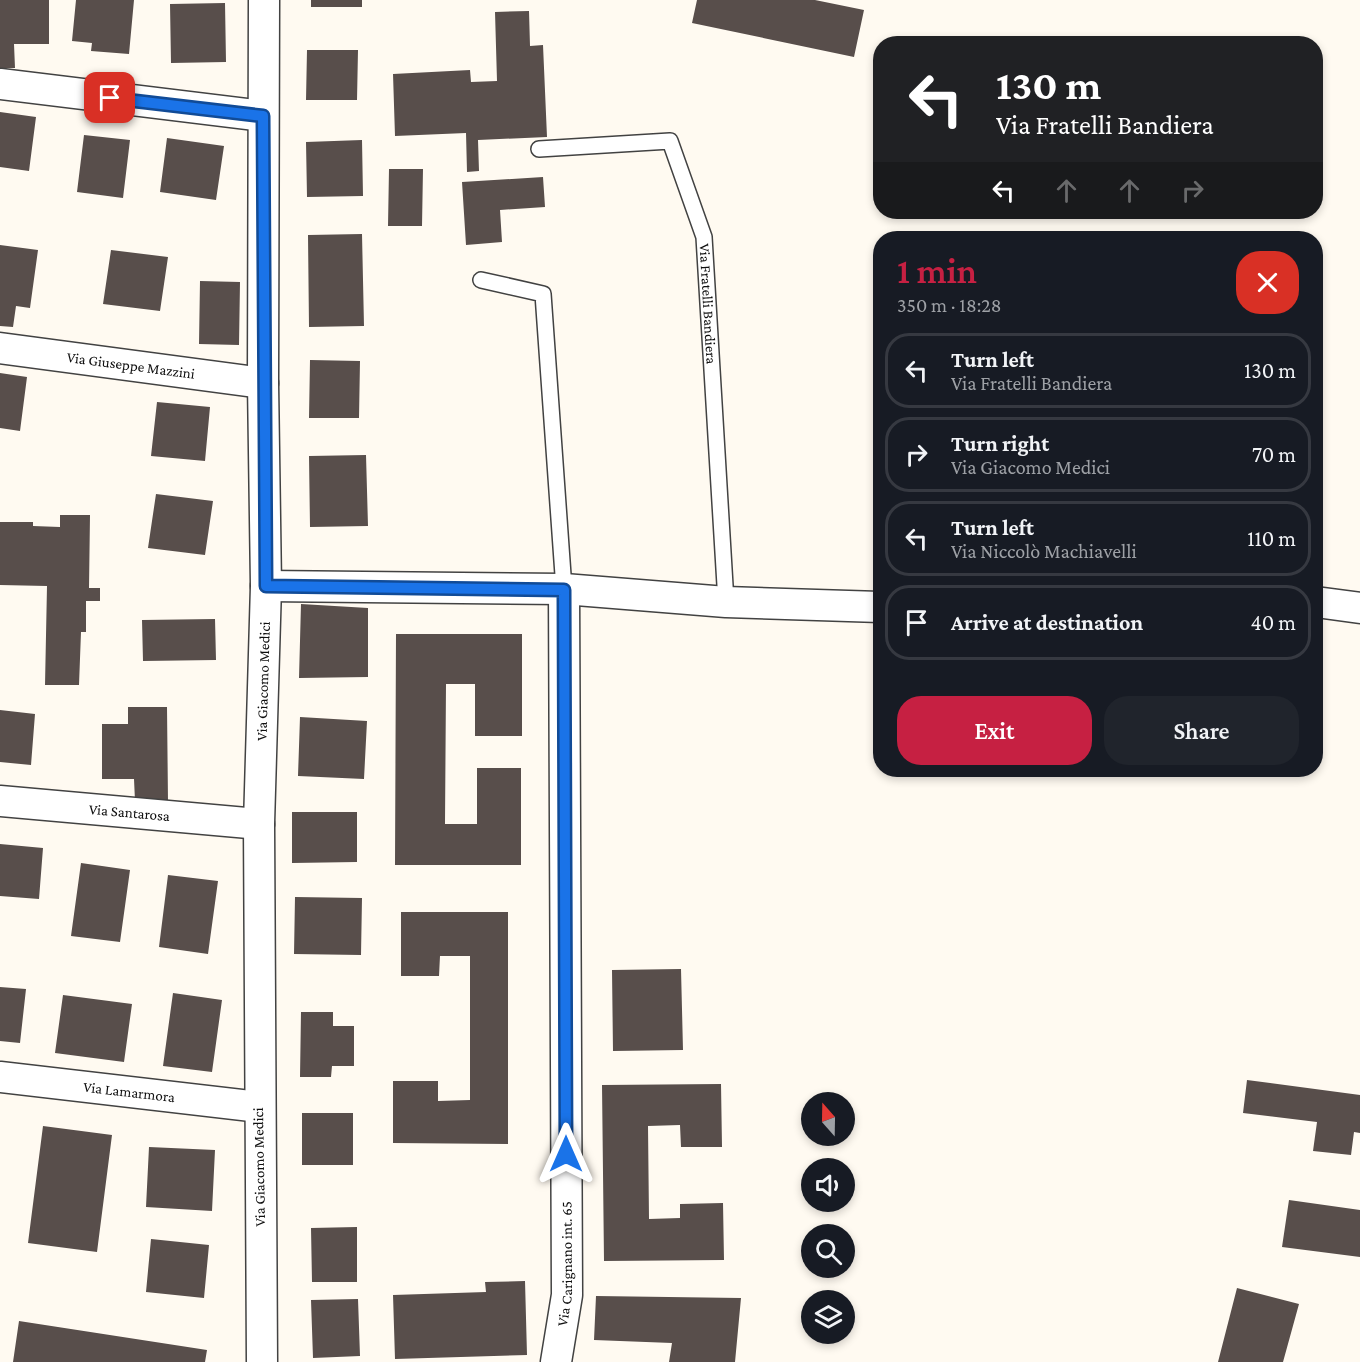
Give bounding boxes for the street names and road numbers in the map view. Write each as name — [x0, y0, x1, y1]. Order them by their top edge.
street label: Via Fratelli Bandiera — [696, 243, 720, 365]
street label: Via Giuseppe Mazzini — [66, 349, 196, 382]
street label: Via Giacomo Medici — [253, 621, 273, 741]
street label: Via Santarosa — [88, 801, 171, 824]
street label: Via Lamarmora — [82, 1079, 176, 1105]
street label: Via Giacomo Medici — [250, 1107, 268, 1227]
street label: Via Carignano int. 65 — [554, 1201, 576, 1327]

